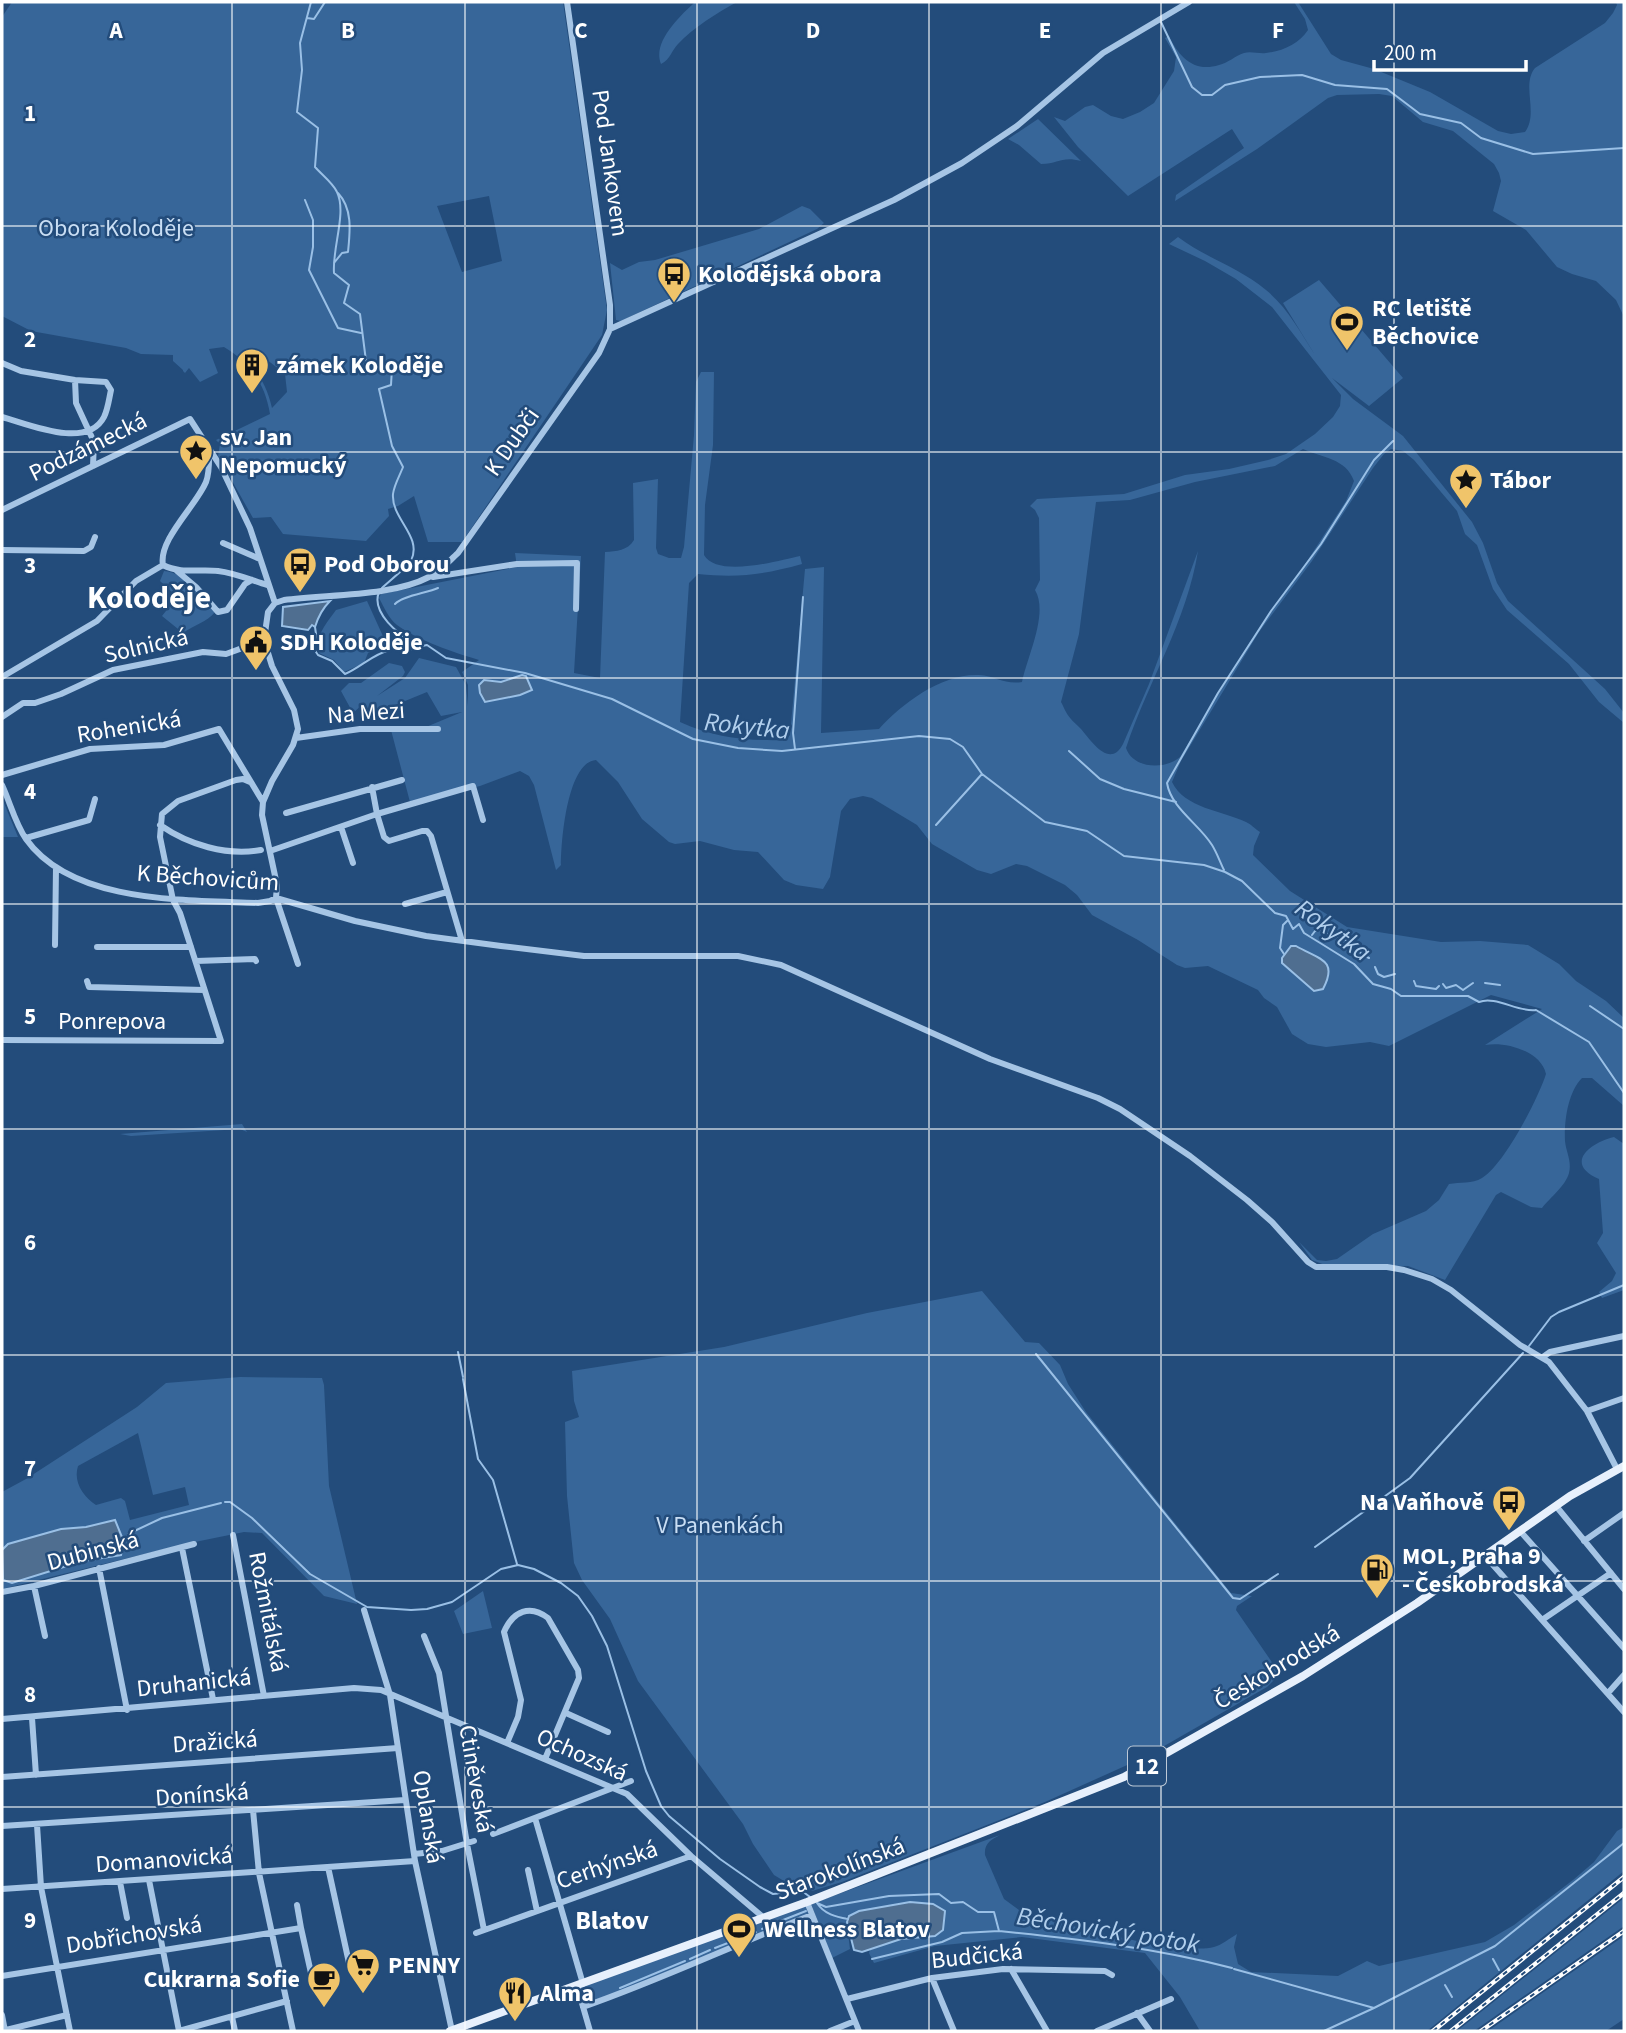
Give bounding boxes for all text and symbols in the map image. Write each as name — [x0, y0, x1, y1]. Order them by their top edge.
text: A — [108, 14, 123, 47]
text: B — [341, 14, 355, 47]
text: C — [574, 14, 588, 47]
text: D — [806, 14, 820, 47]
text: E — [1039, 14, 1051, 47]
text: F — [1272, 14, 1284, 47]
scale bar — [1374, 28, 1526, 72]
text: 200 m — [1384, 38, 1437, 68]
street label: Pod Jankovem — [582, 87, 638, 239]
text: 1 — [24, 97, 36, 130]
park label: Obora Koloděje — [38, 211, 194, 246]
bus stop icon: Kolodějská obora — [655, 255, 693, 304]
place label: Kolodějská obora — [698, 257, 882, 292]
place label: RC letiště Běchovice — [1372, 291, 1479, 354]
sports icon: RC letiště Běchovice — [1328, 303, 1366, 352]
text: 2 — [24, 323, 36, 356]
building icon: zámek Koloděje — [233, 346, 271, 395]
place label: zámek Koloděje — [276, 348, 443, 383]
street label: K Dubči — [476, 401, 548, 483]
street label: Podzámecká — [23, 403, 153, 491]
place label: sv. Jan Nepomucký — [220, 420, 347, 483]
place icon: sv. Jan Nepomucký — [177, 432, 215, 481]
place icon: Tábor — [1447, 461, 1485, 510]
place label: Tábor — [1490, 463, 1552, 498]
bus stop icon: Pod Oborou — [281, 545, 319, 594]
place label: Pod Oborou — [324, 547, 449, 582]
text: 3 — [24, 549, 36, 582]
district label: Koloděje — [87, 575, 211, 621]
street label: Solnická — [100, 619, 192, 673]
public building icon: SDH Koloděje — [237, 623, 275, 672]
place label: SDH Koloděje — [280, 625, 423, 660]
street label: Na Mezi — [326, 693, 406, 733]
street label: Rohenická — [74, 701, 184, 753]
water label: Rokytka — [702, 703, 792, 749]
text: 4 — [24, 775, 36, 808]
street label: K Běchovicům — [136, 856, 280, 900]
water label: Rokytka — [1287, 890, 1379, 970]
text: 5 — [24, 1000, 36, 1033]
street label: Ponrepova — [58, 1004, 166, 1039]
text: 6 — [24, 1226, 36, 1259]
text: 7 — [24, 1452, 36, 1485]
bus stop icon: Na Vaňhově — [1490, 1483, 1528, 1532]
place label: Na Vaňhově — [1360, 1485, 1484, 1520]
park label: V Panenkách — [656, 1508, 784, 1543]
street label: Dubinská — [43, 1522, 143, 1580]
place label: MOL, Praha 9 - Českobrodská — [1402, 1539, 1564, 1602]
street label: Rožmitálská — [239, 1549, 297, 1675]
fuel station icon: MOL, Praha 9 - Českobrodská — [1358, 1551, 1396, 1600]
street label: Českobrodská — [1207, 1616, 1347, 1718]
street label: Druhanická — [135, 1660, 253, 1706]
text: 8 — [24, 1678, 36, 1711]
street label: Ochozská — [531, 1719, 633, 1791]
street label: Dražická — [171, 1722, 259, 1762]
street label: Ctiněveská — [449, 1722, 503, 1836]
road number: 12 — [1128, 1746, 1166, 1786]
street label: Oplanská — [403, 1768, 453, 1866]
street label: Donínská — [154, 1774, 250, 1816]
street label: Starokolínská — [770, 1828, 910, 1910]
street label: Cerhýnská — [552, 1831, 662, 1899]
street label: Domanovická — [94, 1838, 234, 1882]
water label: Běchovický potok — [1014, 1897, 1203, 1963]
district label: Blatov — [575, 1902, 649, 1939]
text: 9 — [24, 1904, 36, 1937]
street label: Dobřichovská — [64, 1907, 204, 1963]
sports icon: Wellness Blatov — [720, 1910, 758, 1959]
place label: Wellness Blatov — [764, 1912, 930, 1947]
street label: Budčická — [929, 1934, 1025, 1978]
supermarket icon: PENNY — [344, 1946, 382, 1995]
place label: PENNY — [388, 1948, 460, 1983]
cafe icon: Cukrarna Sofie — [305, 1960, 343, 2009]
place label: Cukrarna Sofie — [143, 1962, 300, 1997]
restaurant icon: Alma — [496, 1974, 534, 2023]
place label: Alma — [539, 1976, 594, 2011]

